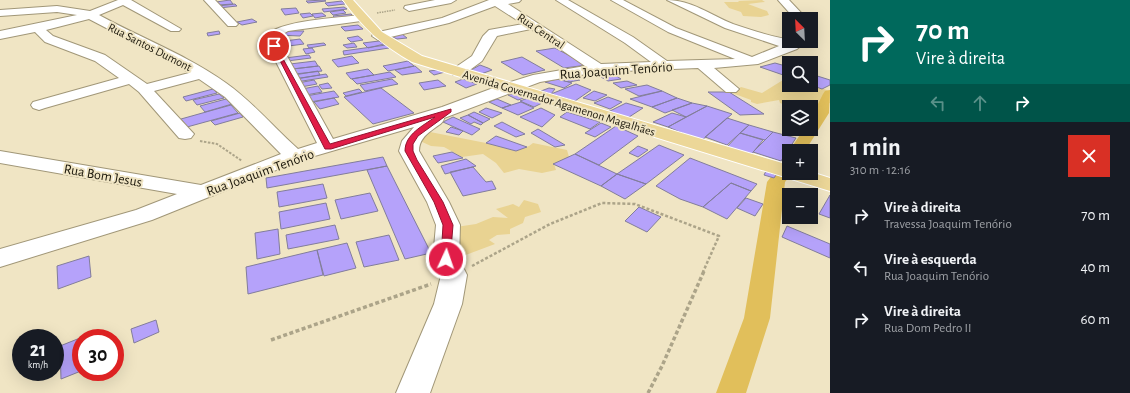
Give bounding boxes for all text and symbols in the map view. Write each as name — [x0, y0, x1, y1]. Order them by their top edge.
street label: Rua Central — [515, 11, 567, 51]
north arrow — [782, 12, 818, 48]
map controls — [782, 12, 818, 224]
icon: right — [850, 16, 902, 68]
text: 70 m — [916, 17, 970, 45]
street label: Rua Santos Dumont — [106, 21, 194, 73]
pin — [257, 29, 291, 63]
icon: arrive — [263, 35, 285, 57]
text: Vire à direita — [916, 50, 1005, 68]
button: search — [782, 56, 818, 92]
street label: Rua Joaquim Tenório — [559, 60, 673, 82]
street label: Avenida Governador Agamenon Magalhães — [461, 68, 657, 138]
icon: left — [927, 92, 949, 114]
icon: ahead — [969, 92, 991, 114]
icon: right — [1011, 92, 1033, 114]
button: layers — [782, 100, 818, 136]
button: close — [1068, 135, 1110, 177]
text: 1 min — [850, 136, 901, 160]
button: + — [782, 144, 818, 180]
street label: Rua Joaquim Tenório — [205, 147, 316, 199]
street label: Rua Bom Jesus — [63, 162, 143, 190]
text: 310 m · 12:16 — [850, 164, 910, 177]
button: − — [782, 188, 818, 224]
text: Vire à direita — [884, 200, 961, 215]
icon: right — [850, 205, 872, 227]
text: 70 m — [1081, 208, 1110, 223]
text: Travessa Joaquim Tenório — [884, 218, 1012, 231]
position arrow — [425, 238, 467, 280]
text: Vire à esquerda — [884, 252, 977, 267]
icon: left — [850, 257, 872, 279]
text: 40 m — [1080, 260, 1110, 275]
text: Rua Joaquim Tenório — [884, 270, 989, 283]
text: Vire à direita — [884, 304, 961, 319]
icon: right — [850, 309, 872, 331]
text: 60 m — [1081, 312, 1110, 327]
text: Rua Dom Pedro II — [884, 322, 972, 335]
speed limit sign: 30 — [72, 329, 124, 381]
text: 21 — [30, 340, 46, 360]
text: km/h — [28, 360, 48, 370]

